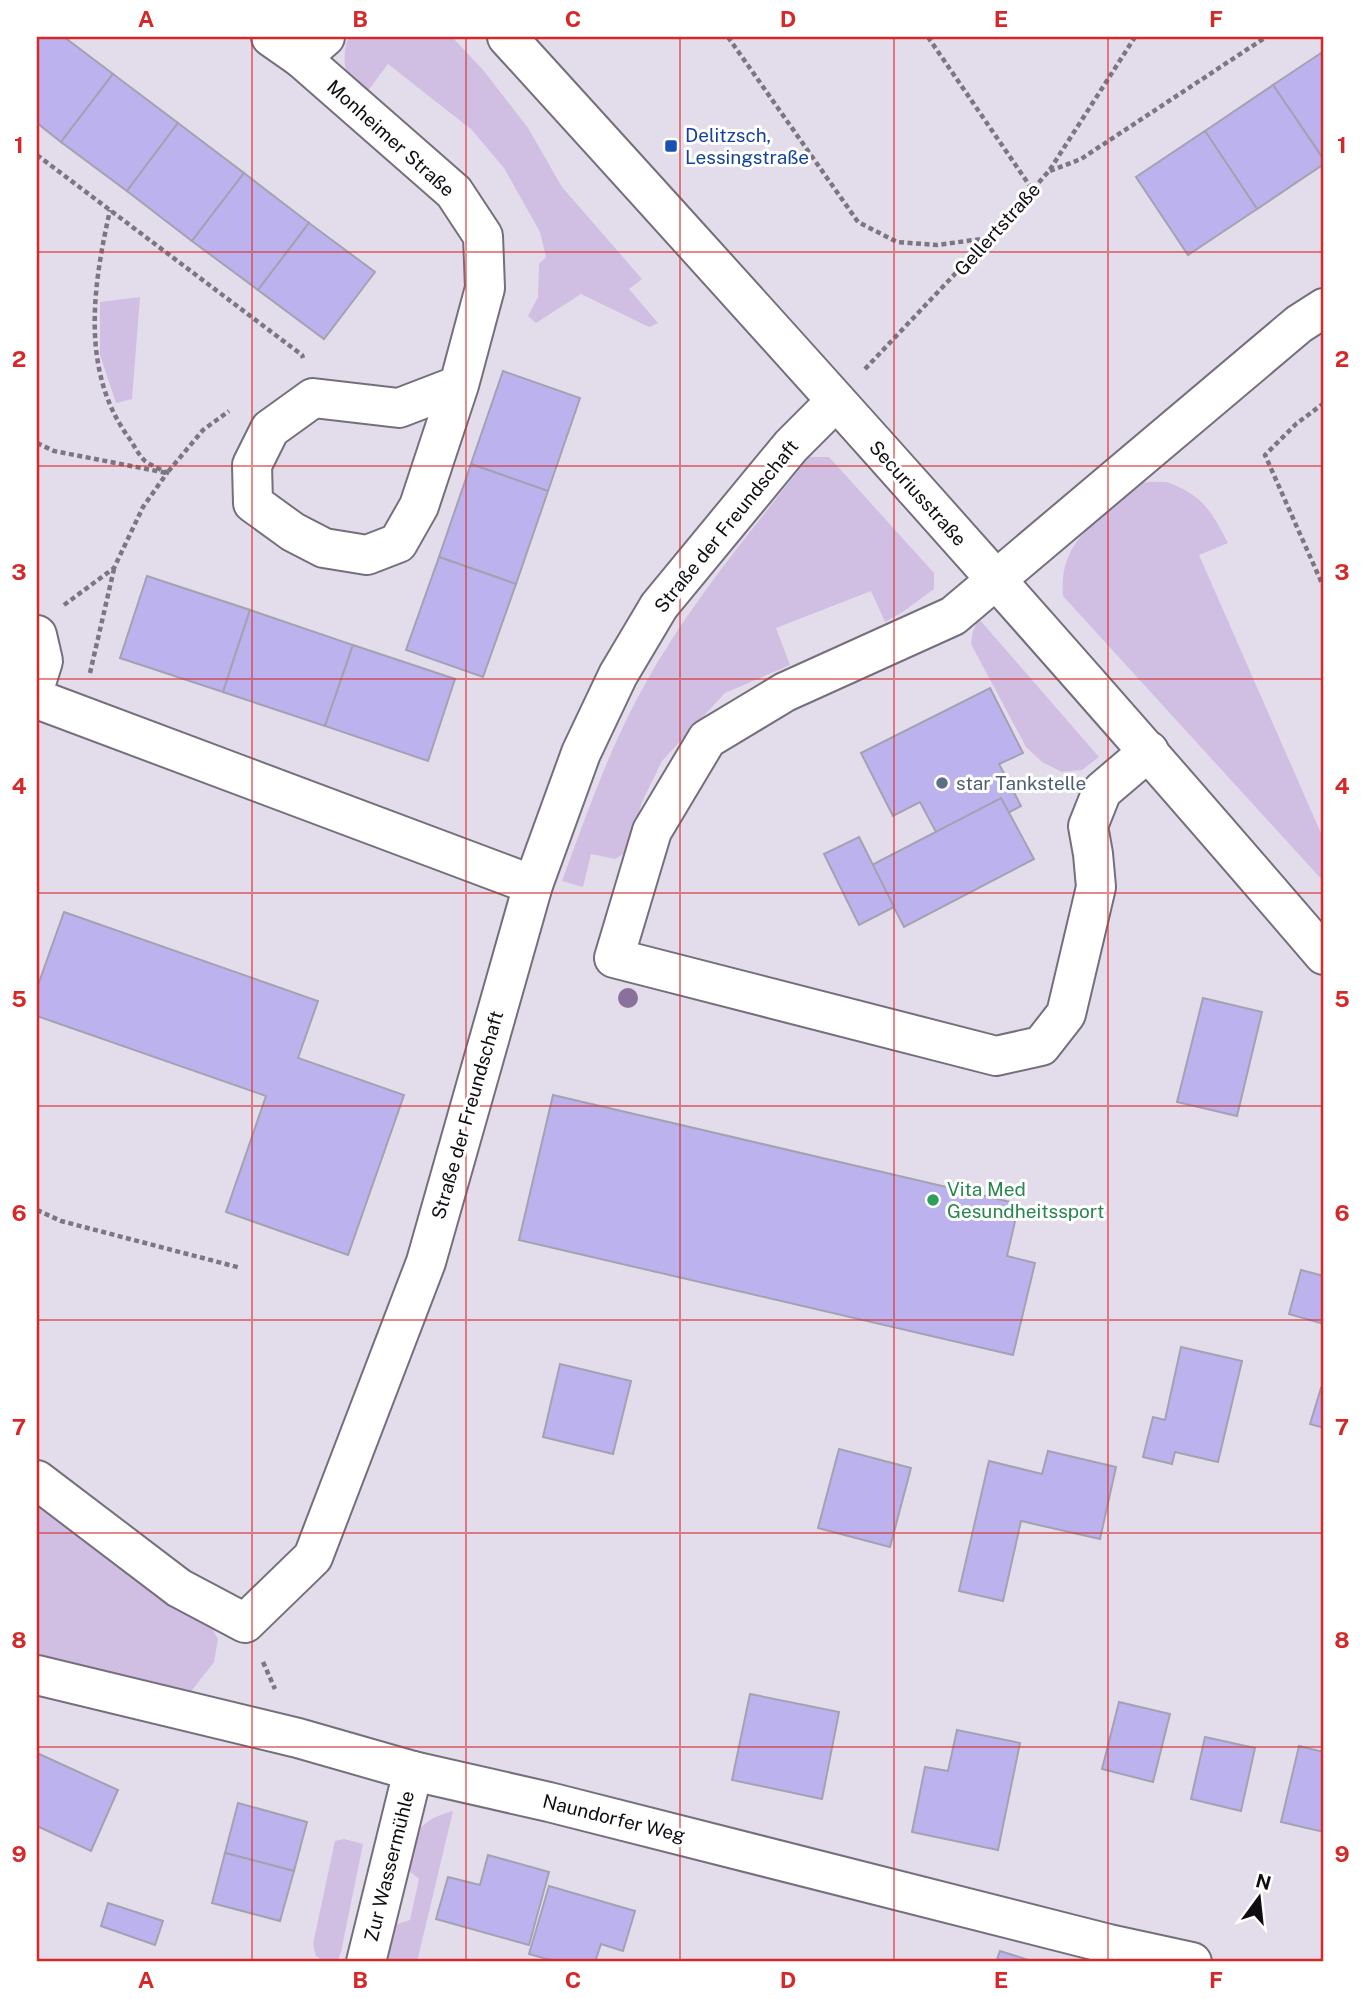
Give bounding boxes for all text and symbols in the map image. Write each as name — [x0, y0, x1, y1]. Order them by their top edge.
text: A — [138, 5, 155, 32]
text: B — [352, 5, 368, 32]
text: C — [565, 5, 581, 32]
text: D — [780, 5, 796, 32]
text: E — [994, 5, 1008, 32]
text: F — [1209, 5, 1223, 32]
street label: Monheimer Straße — [323, 75, 459, 201]
place label: Delitzsch, Lessingstraße — [685, 124, 809, 168]
text: 1 — [14, 131, 24, 158]
text: 1 — [1337, 131, 1347, 158]
marker: Delitzsch, Lessingstraße — [663, 138, 679, 154]
street label: Gellertstraße — [950, 178, 1044, 280]
text: 2 — [12, 345, 26, 372]
text: 2 — [1335, 345, 1349, 372]
street label: Straße der Freundschaft — [650, 435, 802, 617]
street label: Securiusstraße — [865, 436, 971, 550]
text: 3 — [11, 558, 27, 585]
text: 3 — [1334, 558, 1350, 585]
text: 4 — [11, 772, 27, 799]
place label: star Tankstelle — [956, 772, 1086, 794]
text: 4 — [1334, 772, 1350, 799]
marker: star Tankstelle — [934, 775, 950, 791]
text: 5 — [11, 985, 27, 1012]
text: 5 — [1334, 985, 1350, 1012]
street label: Straße der Freundschaft — [427, 1008, 507, 1222]
place label: Vita Med Gesundheitssport — [947, 1178, 1104, 1222]
marker: Vita Med Gesundheitssport — [925, 1192, 941, 1208]
text: 6 — [11, 1199, 27, 1226]
text: 6 — [1334, 1199, 1350, 1226]
text: 7 — [12, 1413, 26, 1440]
text: 7 — [1335, 1413, 1349, 1440]
text: 8 — [11, 1626, 27, 1653]
text: 8 — [1334, 1626, 1350, 1653]
street label: Zur Wassermühle — [360, 1788, 418, 1944]
street label: Naundorfer Weg — [540, 1790, 688, 1846]
text: 9 — [11, 1840, 27, 1867]
text: 9 — [1334, 1840, 1350, 1867]
north arrow — [1224, 1862, 1294, 1932]
text: N — [1253, 1869, 1273, 1894]
text: A — [138, 1966, 155, 1993]
text: B — [352, 1966, 368, 1993]
text: C — [565, 1966, 581, 1993]
text: D — [780, 1966, 796, 1993]
text: E — [994, 1966, 1008, 1993]
text: F — [1209, 1966, 1223, 1993]

